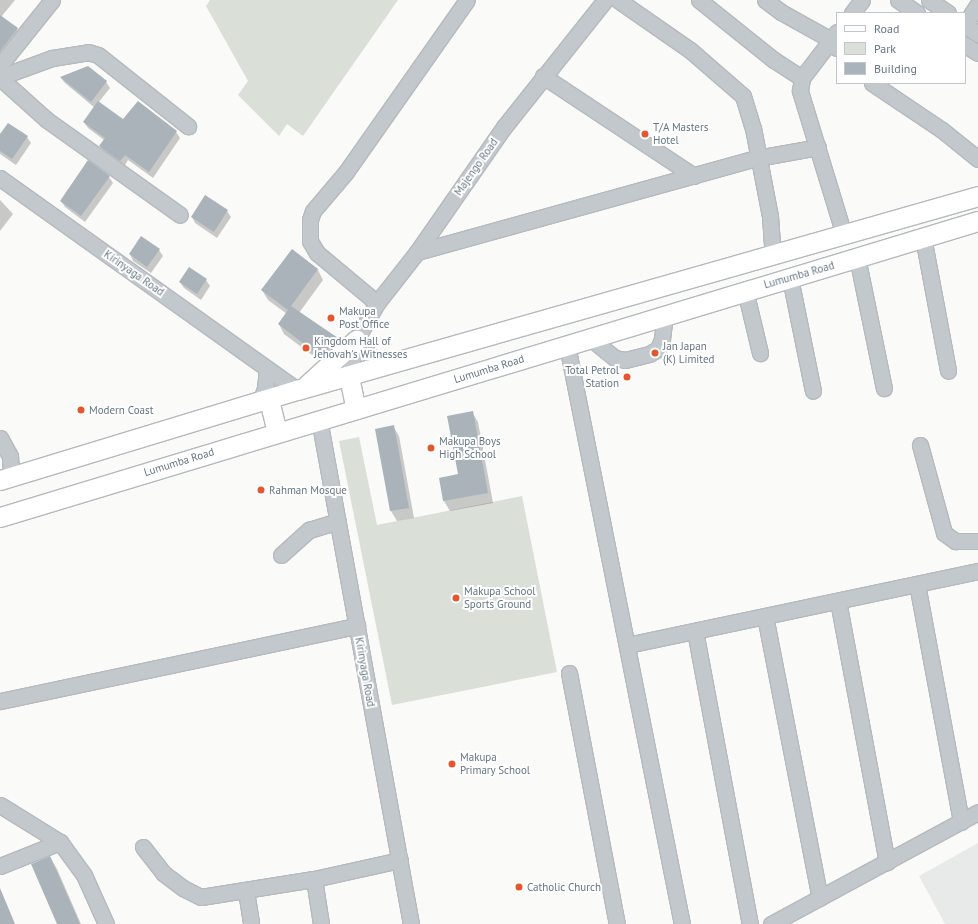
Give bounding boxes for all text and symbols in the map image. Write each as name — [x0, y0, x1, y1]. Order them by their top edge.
legend — [836, 12, 966, 84]
text: Road — [874, 21, 899, 36]
text: Park — [874, 41, 896, 56]
text: Building — [874, 61, 917, 76]
place label: T/A Masters Hotel — [653, 121, 709, 147]
marker: T/A Masters Hotel — [640, 129, 650, 139]
street label: Majengo Road — [451, 136, 501, 198]
street label: Kirinyaga Road — [101, 247, 167, 299]
street label: Lumumba Road — [762, 259, 836, 291]
place label: Makupa Post Office — [339, 305, 389, 331]
marker: Makupa Post Office — [326, 313, 336, 323]
place label: Kingdom Hall of Jehovah's Witnesses — [314, 335, 407, 361]
place label: Jan Japan (K) Limited — [663, 340, 714, 366]
marker: Kingdom Hall of Jehovah's Witnesses — [301, 343, 311, 353]
marker: Jan Japan (K) Limited — [650, 348, 660, 358]
street label: Lumumba Road — [452, 352, 526, 386]
place label: Total Petrol Station — [565, 364, 619, 390]
marker: Total Petrol Station — [622, 372, 632, 382]
place label: Modern Coast — [89, 403, 153, 417]
marker: Modern Coast — [76, 405, 86, 415]
place label: Makupa Boys High School — [439, 435, 501, 461]
marker: Makupa Boys High School — [426, 443, 436, 453]
street label: Lumumba Road — [142, 445, 216, 479]
place label: Rahman Mosque — [269, 483, 347, 497]
marker: Rahman Mosque — [256, 485, 266, 495]
place label: Makupa School Sports Ground — [464, 585, 536, 611]
marker: Makupa School Sports Ground — [451, 593, 461, 603]
street label: Kirinyaga Road — [352, 636, 378, 708]
place label: Makupa Primary School — [460, 751, 530, 777]
marker: Makupa Primary School — [447, 759, 457, 769]
place label: Catholic Church — [527, 880, 601, 894]
marker: Catholic Church — [514, 882, 524, 892]

